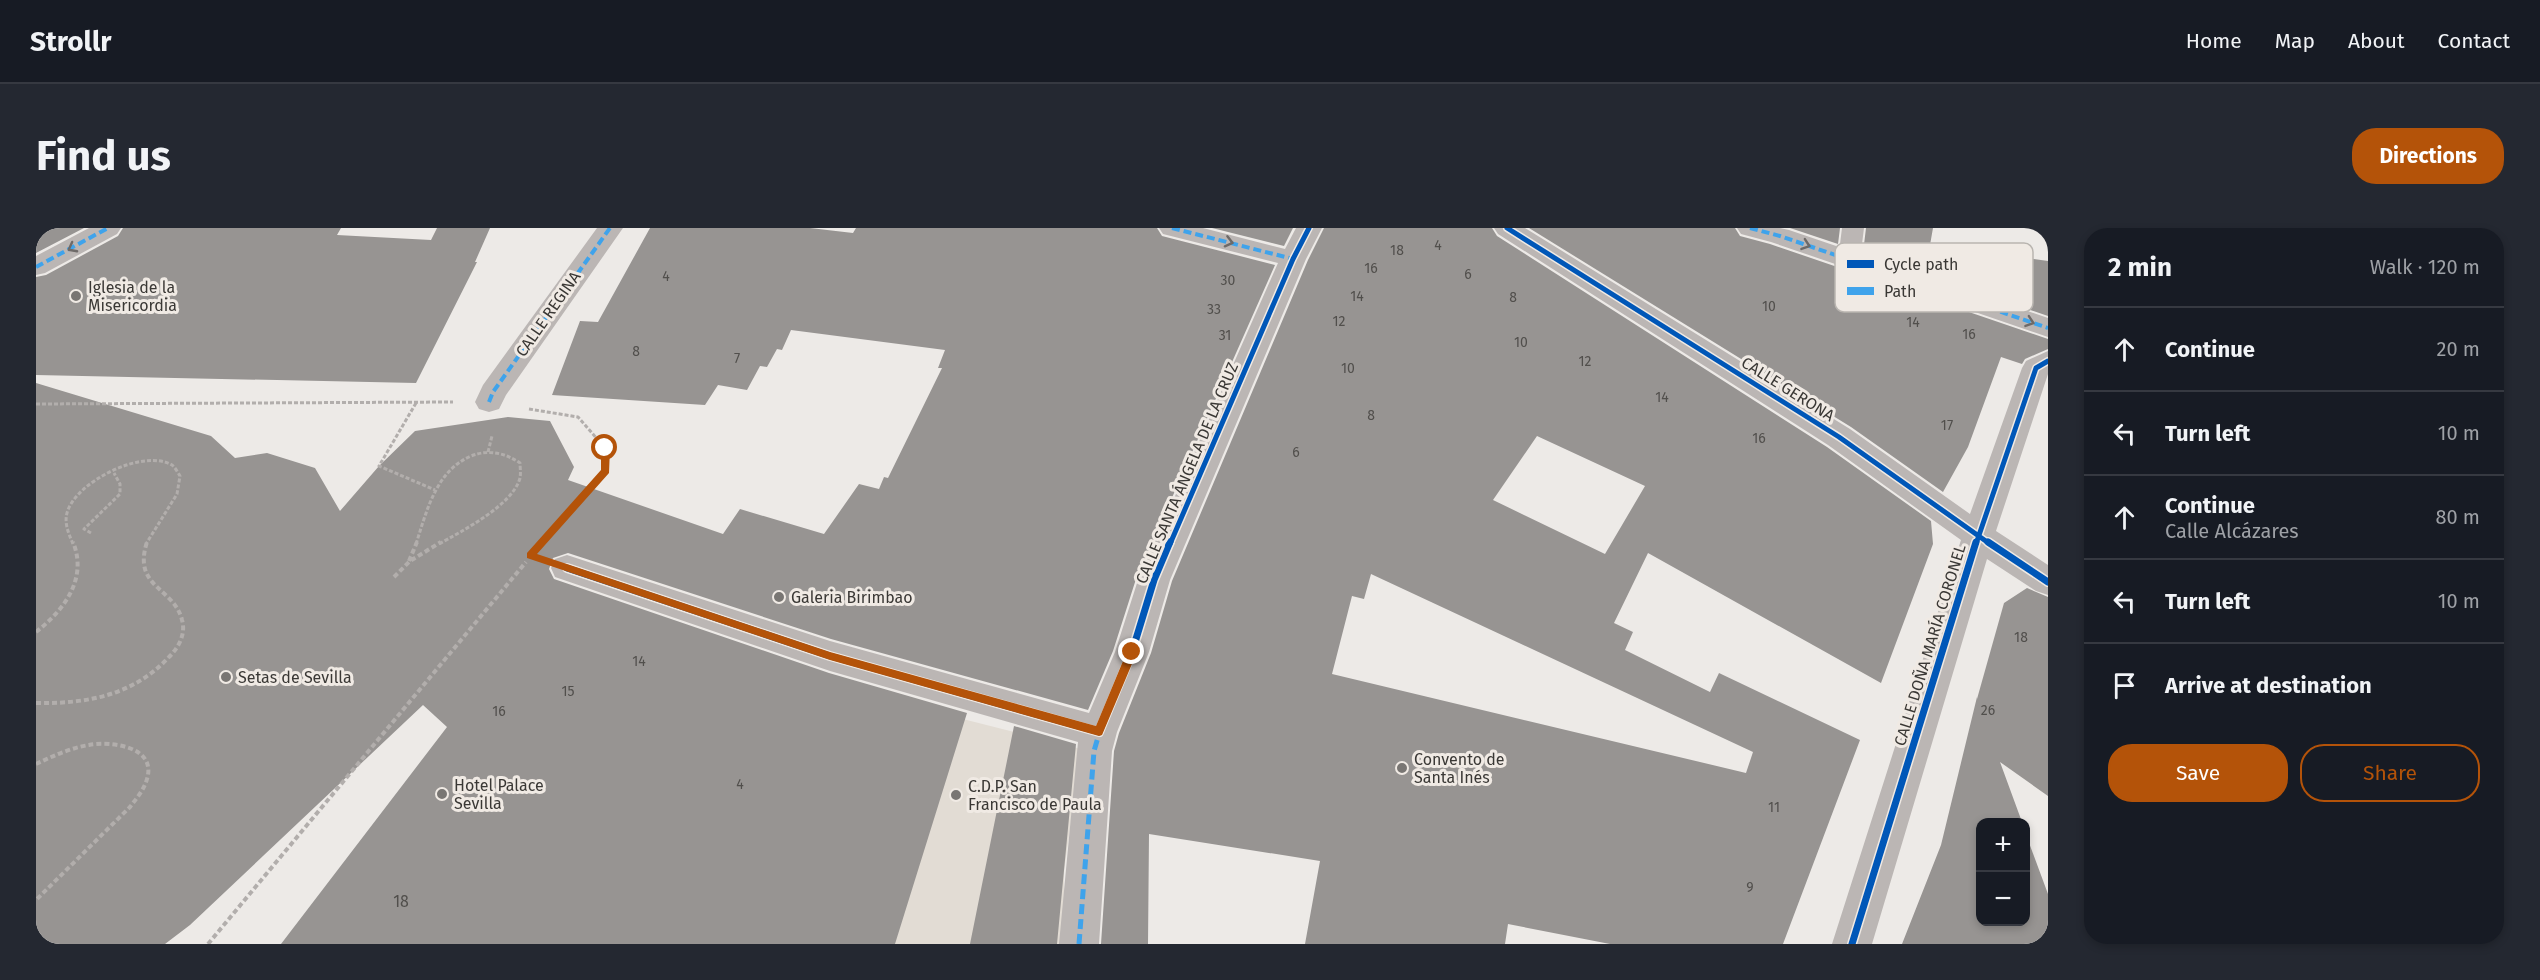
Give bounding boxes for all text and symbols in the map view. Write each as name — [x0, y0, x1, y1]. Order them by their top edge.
text: Strollr — [30, 25, 111, 58]
text: Home — [2186, 28, 2242, 54]
text: Map — [2275, 28, 2315, 54]
text: About — [2348, 28, 2405, 54]
text: Contact — [2438, 28, 2510, 54]
button: Directions — [2352, 128, 2504, 184]
text: Find us — [36, 131, 171, 181]
one-way arrow — [1223, 235, 1233, 248]
house number: 4 — [1434, 237, 1442, 254]
one-way arrow — [1800, 237, 1811, 250]
one-way arrow — [68, 241, 78, 252]
house number: 18 — [1390, 242, 1404, 259]
legend — [1835, 243, 2033, 312]
text: 2 min — [2108, 252, 2172, 283]
text: Cycle path — [1884, 255, 1958, 274]
text: Walk · 120 m — [2370, 255, 2480, 279]
house number: 16 — [1364, 260, 1378, 277]
house number: 6 — [1464, 266, 1472, 283]
street label: CALLE REGINA — [512, 267, 585, 360]
house number: 4 — [662, 268, 670, 285]
house number: 30 — [1221, 272, 1236, 289]
place label: Iglesia de la Misericordia — [88, 278, 177, 315]
text: Path — [1884, 282, 1916, 301]
house number: 14 — [1350, 288, 1364, 305]
marker: Iglesia de la Misericordia — [69, 289, 83, 303]
house number: 8 — [1509, 289, 1517, 306]
house number: 10 — [1762, 298, 1776, 315]
house number: 33 — [1207, 301, 1221, 318]
house number: 12 — [1333, 313, 1346, 330]
house number: 14 — [1906, 314, 1920, 331]
one-way arrow — [2024, 314, 2035, 327]
house number: 16 — [1962, 326, 1976, 343]
house number: 31 — [1219, 327, 1231, 344]
icon: ahead — [2108, 333, 2141, 366]
house number: 10 — [1514, 334, 1528, 351]
text: Continue — [2165, 336, 2255, 363]
text: 20 m — [2437, 337, 2480, 361]
house number: 8 — [632, 343, 640, 360]
house number: 7 — [734, 350, 740, 367]
house number: 12 — [1579, 353, 1592, 370]
street label: CALLE GERONA — [1738, 353, 1839, 426]
street label: CALLE SANTA ÁNGELA DE LA CRUZ — [1131, 359, 1242, 586]
house number: 10 — [1341, 360, 1355, 377]
house number: 14 — [1655, 389, 1669, 406]
house number: 8 — [1367, 407, 1375, 424]
house number: 17 — [1941, 417, 1953, 434]
icon: left — [2108, 417, 2141, 450]
text: Turn left — [2165, 420, 2250, 447]
text: 10 m — [2438, 421, 2480, 445]
house number: 16 — [1752, 430, 1766, 447]
route start — [591, 434, 617, 460]
house number: 6 — [1292, 444, 1300, 461]
text: Continue — [2165, 492, 2255, 519]
icon: ahead — [2108, 501, 2141, 534]
text: 80 m — [2435, 505, 2480, 529]
text: Calle Alcázares — [2165, 519, 2299, 543]
street label: CALLE DOÑA MARÍA CORONEL — [1889, 542, 1970, 748]
icon: left — [2108, 585, 2141, 618]
place label: Galeria Birimbao — [791, 588, 913, 607]
text: Turn left — [2165, 588, 2250, 615]
text: 10 m — [2438, 589, 2480, 613]
marker: Galeria Birimbao — [772, 590, 786, 604]
house number: 18 — [2014, 629, 2028, 646]
route end — [1118, 638, 1144, 664]
house number: 14 — [632, 653, 646, 670]
place label: Setas de Sevilla — [238, 668, 352, 687]
icon: arrive — [2108, 669, 2141, 702]
marker: Setas de Sevilla — [219, 670, 233, 684]
text: Arrive at destination — [2165, 672, 2372, 699]
house number: 15 — [561, 683, 575, 700]
house number: 26 — [1981, 702, 1995, 719]
house number: 16 — [492, 703, 506, 720]
button: Save — [2108, 744, 2288, 802]
button: Share — [2300, 744, 2480, 802]
place label: Convento de Santa Inés — [1414, 750, 1505, 787]
marker: Convento de Santa Inés — [1395, 761, 1409, 775]
place label: Hotel Palace Sevilla — [454, 776, 544, 813]
house number: 4 — [736, 776, 744, 793]
place label: C.D.P. San Francisco de Paula — [968, 777, 1102, 814]
marker: Hotel Palace Sevilla — [435, 787, 449, 801]
marker: C.D.P. San Francisco de Paula — [949, 788, 963, 802]
house number: 11 — [1768, 799, 1780, 816]
map controls — [1976, 818, 2030, 926]
button: + — [1976, 818, 2030, 872]
button: − — [1976, 872, 2030, 926]
house number: 9 — [1746, 879, 1754, 896]
house number: 18 — [393, 892, 409, 911]

